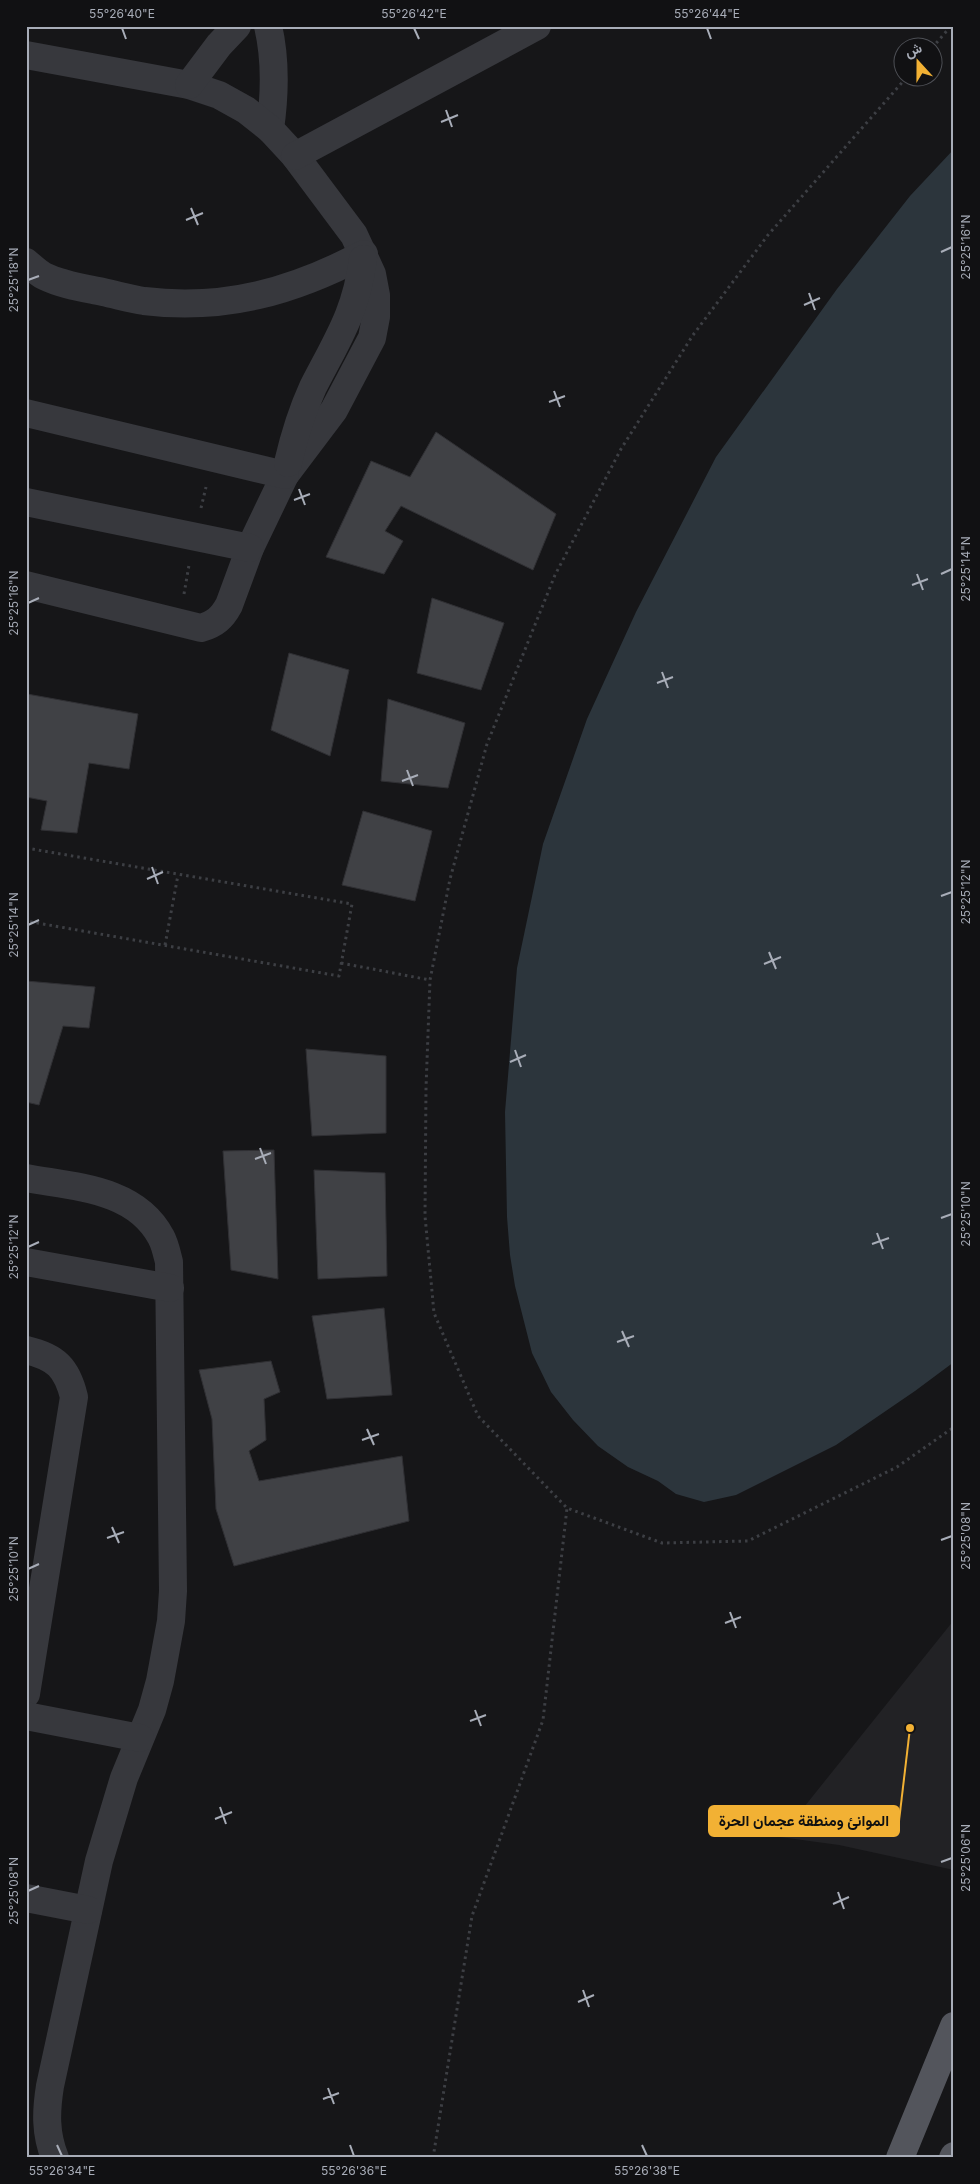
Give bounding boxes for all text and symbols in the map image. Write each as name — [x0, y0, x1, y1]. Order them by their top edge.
text: 55°26'40"E — [89, 6, 155, 21]
text: 55°26'42"E — [381, 6, 447, 21]
text: 55°26'44"E — [674, 6, 740, 21]
north arrow — [892, 38, 942, 88]
text: ش — [902, 38, 925, 61]
text: 25°25'16"N — [958, 214, 973, 280]
text: 25°25'18"N — [6, 247, 21, 313]
text: 25°25'14"N — [958, 536, 973, 602]
text: 25°25'16"N — [6, 570, 21, 636]
text: 25°25'12"N — [958, 859, 973, 925]
text: 25°25'14"N — [6, 892, 21, 958]
text: 25°25'10"N — [958, 1181, 973, 1247]
text: 25°25'12"N — [6, 1214, 21, 1280]
text: 25°25'08"N — [958, 1502, 973, 1570]
text: 25°25'10"N — [6, 1536, 21, 1602]
callout: الموانئ ومنطقة عجمان الحرة — [709, 1806, 899, 1836]
text: الموانئ ومنطقة عجمان الحرة — [719, 1811, 889, 1830]
text: 25°25'06"N — [958, 1824, 973, 1892]
text: 25°25'08"N — [6, 1857, 21, 1925]
text: 55°26'34"E — [29, 2163, 95, 2178]
text: 55°26'36"E — [321, 2163, 387, 2178]
text: 55°26'38"E — [614, 2163, 680, 2178]

